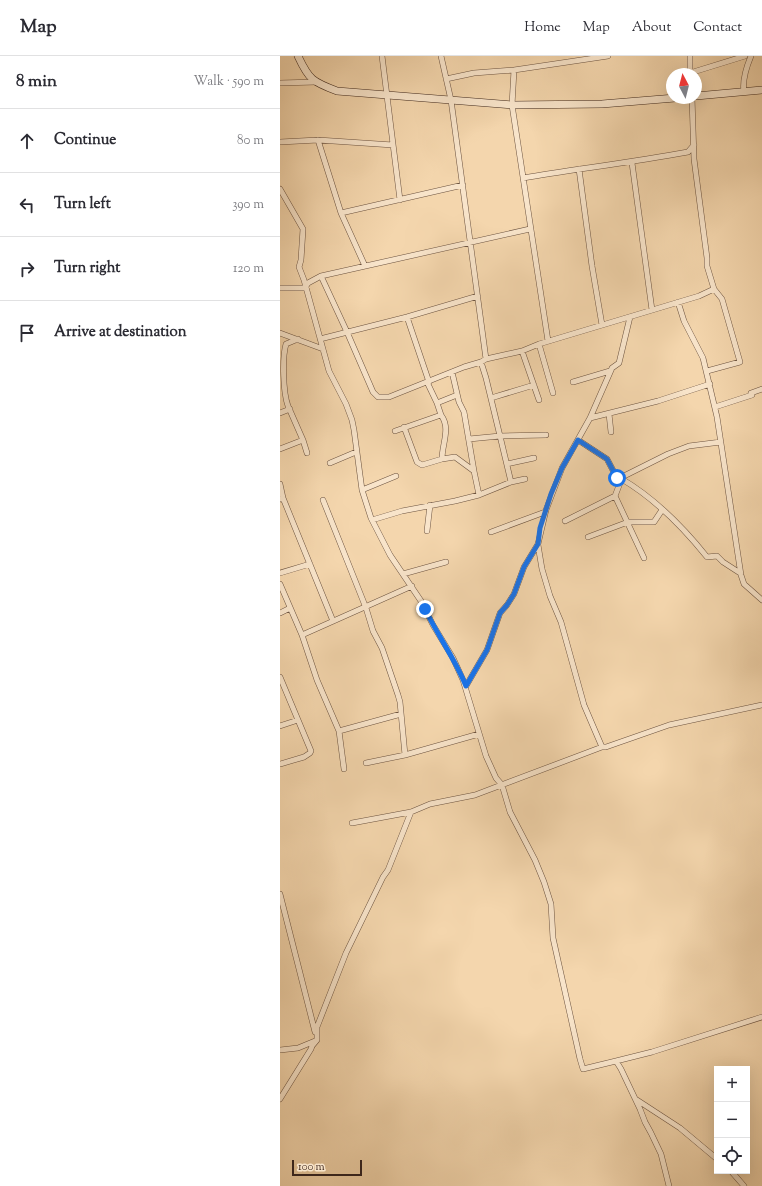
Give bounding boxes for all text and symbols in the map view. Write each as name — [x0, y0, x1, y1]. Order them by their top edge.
text: Map — [20, 14, 57, 41]
text: Home — [524, 18, 561, 38]
text: Map — [583, 18, 610, 38]
text: About — [632, 18, 671, 38]
text: Contact — [693, 18, 742, 38]
north arrow — [666, 68, 702, 104]
text: 8 min — [16, 70, 57, 94]
text: Walk · 590 m — [194, 73, 264, 91]
icon: ahead — [16, 130, 38, 152]
text: Continue — [54, 130, 116, 151]
text: 80 m — [237, 132, 264, 150]
icon: left — [16, 194, 38, 216]
text: Turn left — [54, 194, 111, 215]
text: 390 m — [232, 196, 264, 214]
icon: right — [16, 258, 38, 280]
text: Turn right — [54, 258, 120, 279]
text: 120 m — [233, 260, 264, 278]
icon: arrive — [16, 322, 38, 344]
text: Arrive at destination — [54, 322, 187, 343]
route start — [608, 469, 626, 487]
route end — [416, 600, 434, 618]
map controls — [714, 1066, 750, 1174]
button: + — [714, 1066, 750, 1102]
button: − — [714, 1102, 750, 1138]
button: locate — [714, 1138, 750, 1174]
scale bar — [292, 1158, 362, 1177]
text: 100 m — [298, 1159, 325, 1175]

